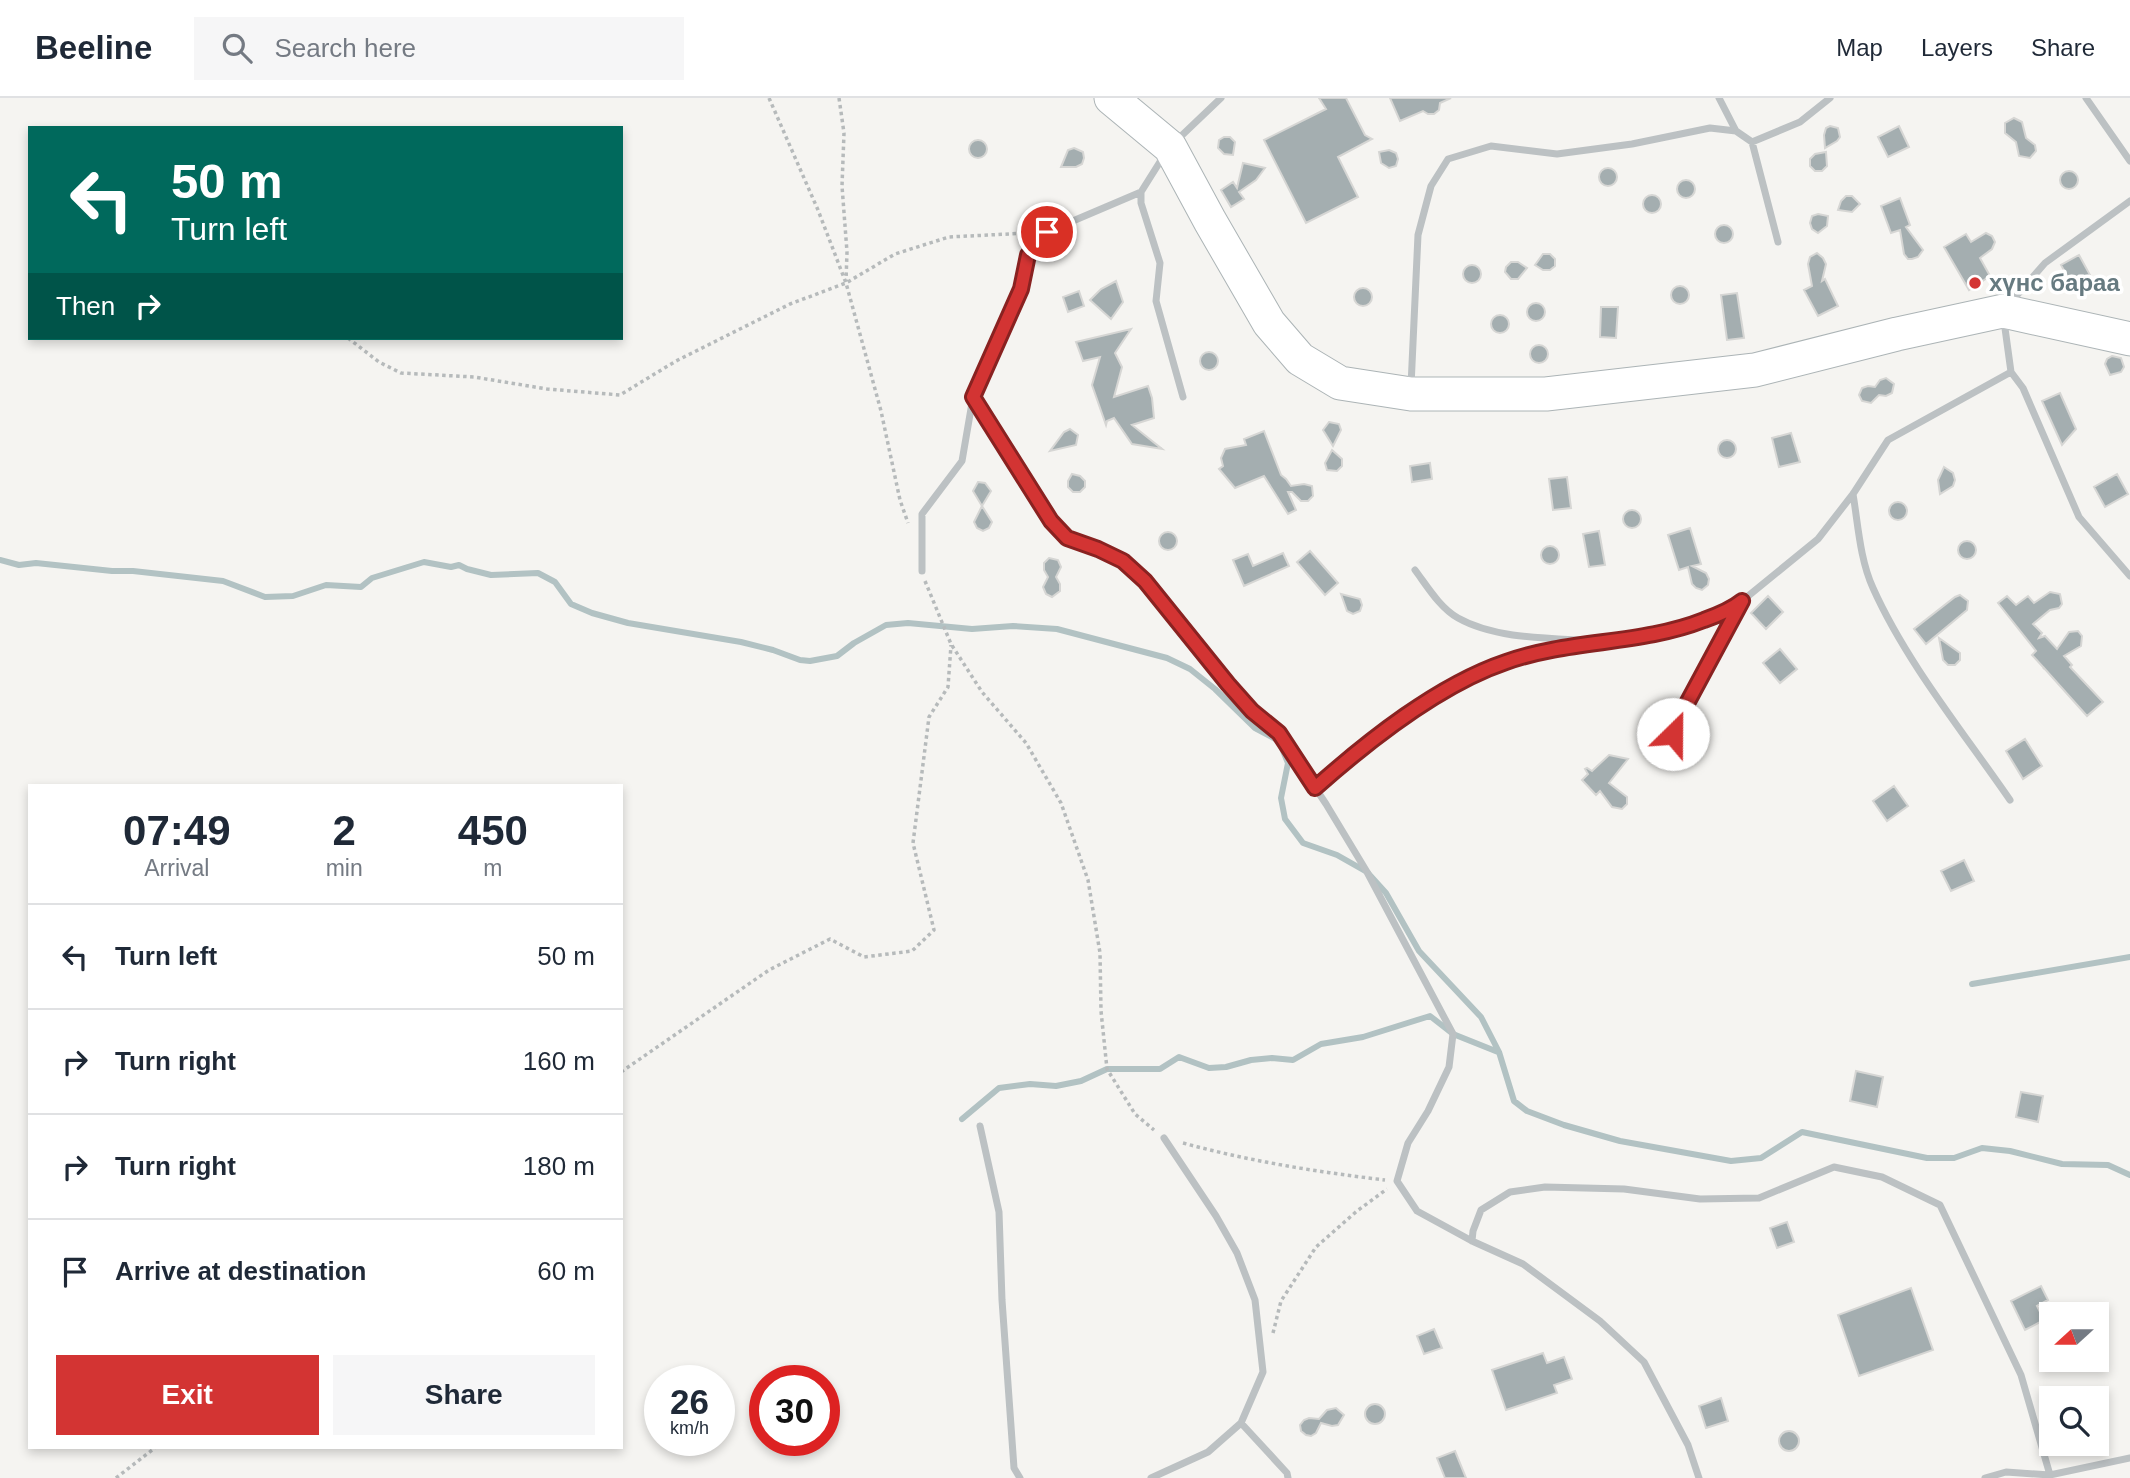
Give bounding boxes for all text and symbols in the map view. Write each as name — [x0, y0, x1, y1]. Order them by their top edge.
search box — [194, 17, 684, 80]
text: Beeline — [35, 29, 152, 66]
icon: search — [218, 29, 256, 67]
text: Search here — [274, 33, 416, 63]
text: Map — [1836, 34, 1883, 61]
text: Layers — [1921, 34, 1993, 61]
text: Share — [2031, 34, 2095, 61]
icon: left — [56, 154, 147, 245]
text: 50 m — [171, 154, 283, 208]
pin — [1017, 202, 1077, 262]
text: Turn left — [171, 211, 287, 247]
icon: arrive — [1028, 213, 1066, 251]
place label: хүнс бараа — [1989, 269, 2120, 296]
marker: хүнс бараа — [1967, 275, 1983, 291]
icon: right — [129, 287, 167, 325]
text: Then — [56, 291, 115, 321]
position arrow — [1636, 697, 1710, 771]
text: 07:49 — [123, 807, 231, 854]
text: 2 — [332, 807, 356, 854]
text: 450 — [458, 807, 528, 854]
text: Arrival — [144, 855, 209, 881]
text: min — [326, 855, 363, 881]
text: m — [483, 855, 502, 881]
icon: left — [56, 938, 94, 976]
text: Turn left — [115, 941, 217, 971]
text: 50 m — [537, 941, 595, 971]
icon: right — [56, 1043, 94, 1081]
text: Turn right — [115, 1046, 236, 1076]
text: 160 m — [523, 1046, 595, 1076]
icon: right — [56, 1148, 94, 1186]
text: Turn right — [115, 1151, 236, 1181]
text: 180 m — [523, 1151, 595, 1181]
icon: arrive — [56, 1253, 94, 1291]
text: Arrive at destination — [115, 1256, 366, 1286]
text: 60 m — [537, 1256, 595, 1286]
north arrow — [2039, 1302, 2109, 1372]
map controls — [2039, 1302, 2109, 1456]
button: Exit — [56, 1355, 319, 1435]
button: Share — [333, 1355, 595, 1435]
speed limit sign: 30 — [749, 1365, 840, 1456]
text: 26 — [670, 1382, 709, 1421]
button: search — [2039, 1386, 2109, 1456]
text: km/h — [670, 1418, 709, 1438]

